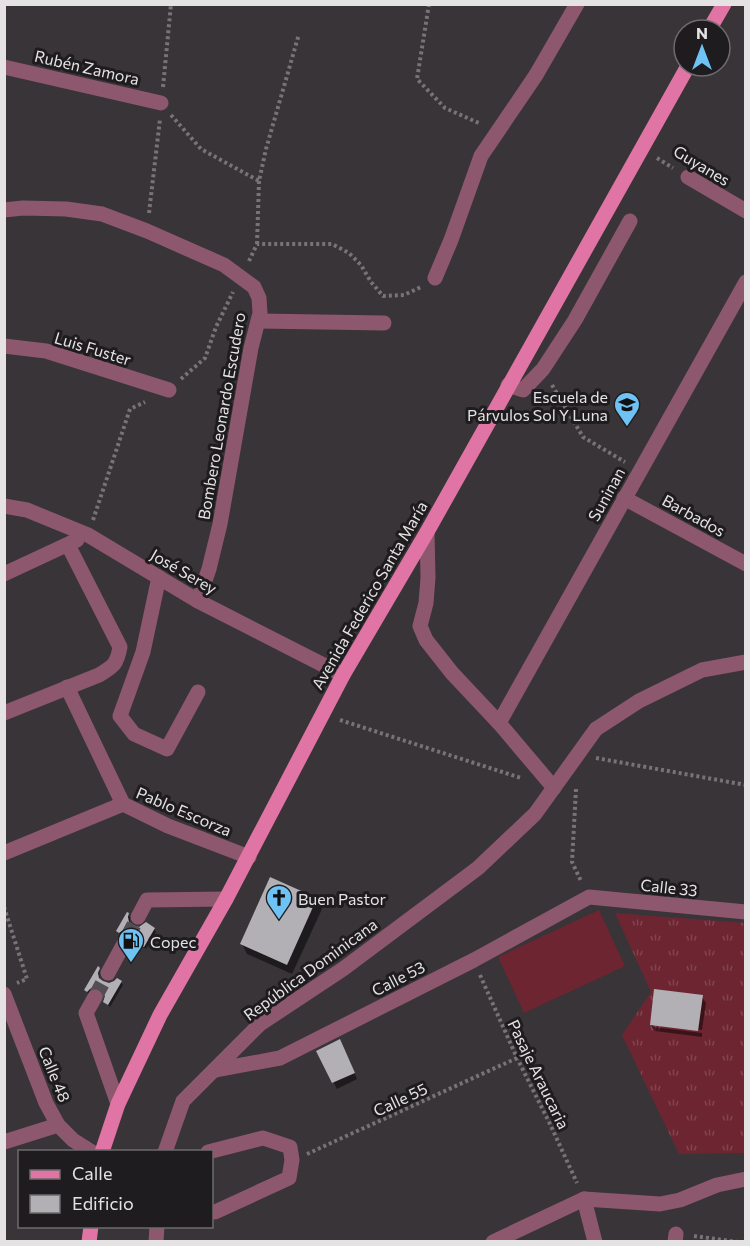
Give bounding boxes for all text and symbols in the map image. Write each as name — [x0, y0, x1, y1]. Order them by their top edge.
north arrow — [672, 18, 732, 78]
text: N — [696, 23, 708, 42]
street label: Rubén Zamora — [33, 46, 141, 88]
street label: Guyanes — [671, 141, 733, 189]
street label: Bombero Leonardo Escudero — [193, 311, 249, 521]
street label: Luis Fuster — [52, 327, 134, 369]
place label: Escuela de Párvulos Sol Y Luna — [467, 387, 608, 424]
school or university icon: Escuela de Párvulos Sol Y Luna — [612, 390, 642, 428]
street label: Suninan — [584, 464, 628, 524]
street label: Barbados — [659, 490, 729, 540]
street label: Avenida Federico Santa María — [307, 498, 431, 692]
street label: José Serey — [148, 544, 220, 598]
street label: Pablo Escorza — [134, 782, 234, 840]
street label: Calle 33 — [640, 875, 698, 899]
church icon: Buen Pastor — [264, 883, 294, 921]
place label: Buen Pastor — [298, 889, 387, 908]
street label: República Dominicana — [239, 914, 381, 1024]
fuel station icon: Copec — [116, 926, 146, 964]
place label: Copec — [150, 932, 196, 951]
street label: Calle 53 — [368, 957, 428, 999]
street label: Pasaje Araucaria — [504, 1016, 574, 1132]
street label: Calle 48 — [35, 1043, 75, 1105]
street label: Calle 55 — [370, 1078, 430, 1120]
legend — [18, 1150, 213, 1228]
text: Calle — [72, 1162, 112, 1184]
text: Edificio — [72, 1192, 134, 1214]

